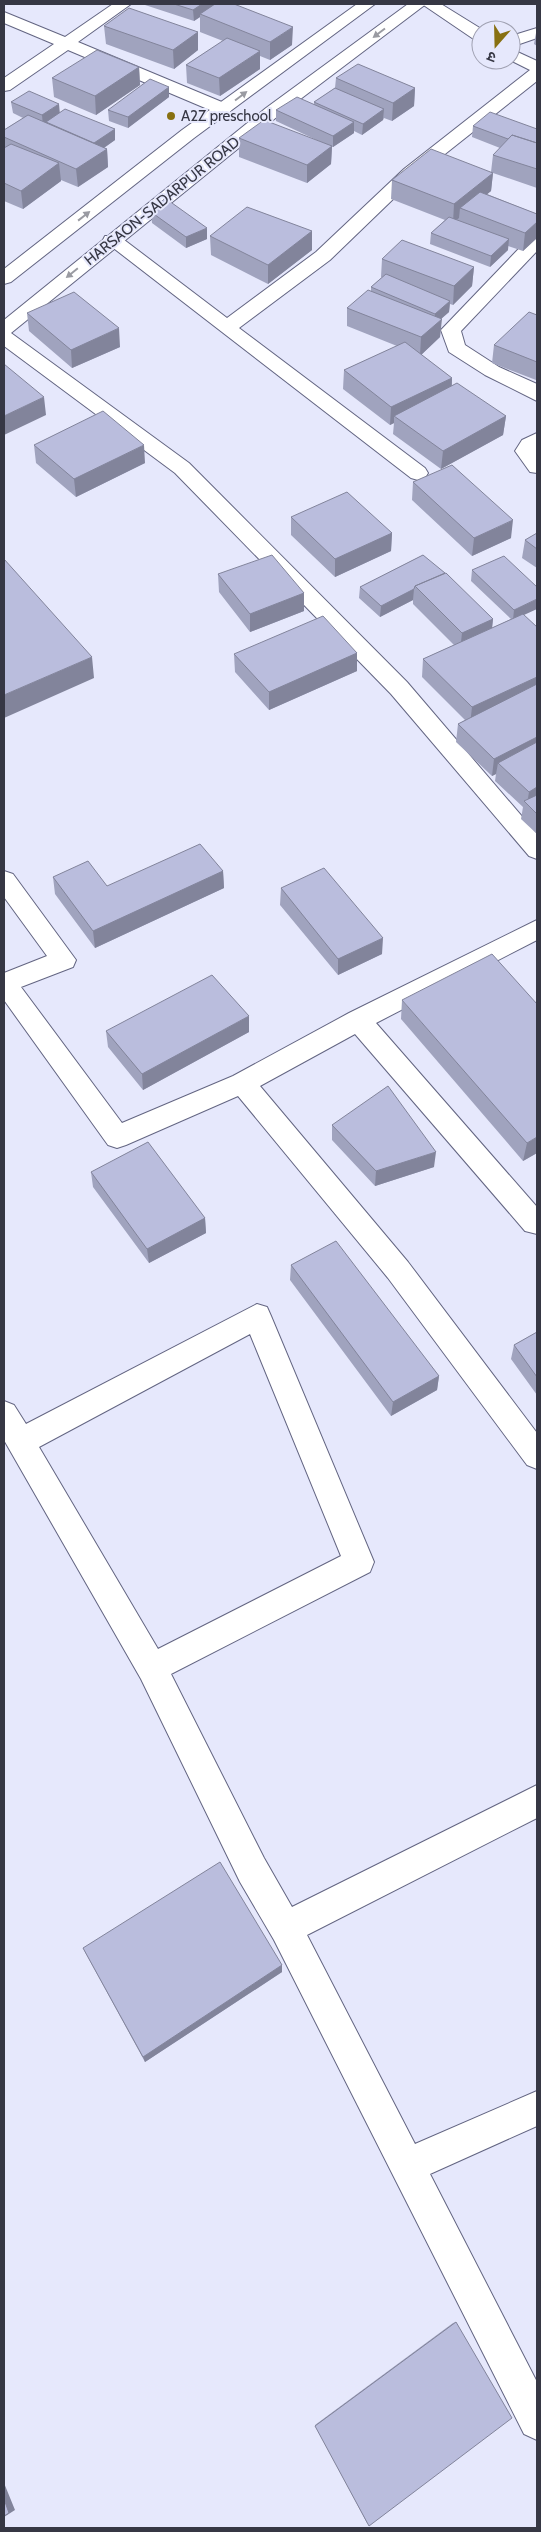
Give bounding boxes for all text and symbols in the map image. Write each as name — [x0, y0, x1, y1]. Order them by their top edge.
north arrow — [471, 20, 521, 70]
one-way arrow — [372, 28, 386, 38]
text: उ — [484, 47, 498, 67]
one-way arrow — [234, 91, 248, 101]
place label: A2Z preschool — [181, 107, 272, 125]
marker: A2Z preschool — [165, 110, 177, 122]
street label: HARSAON-SADARPUR ROAD — [81, 133, 243, 269]
one-way arrow — [77, 210, 90, 221]
one-way arrow — [65, 268, 78, 279]

